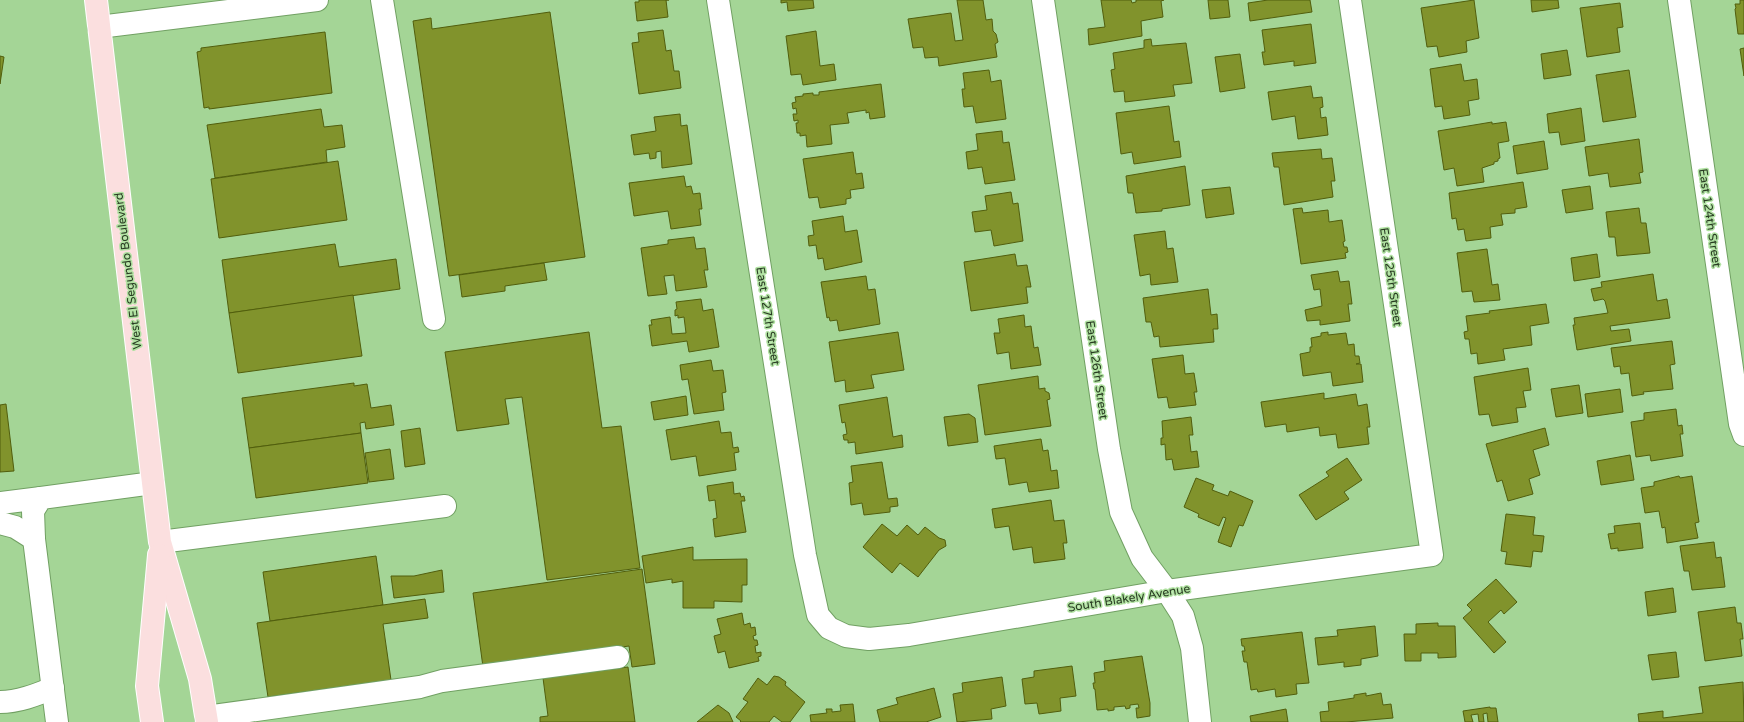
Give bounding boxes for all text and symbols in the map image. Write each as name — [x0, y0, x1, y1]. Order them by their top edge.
street label: East 124th Street — [1696, 168, 1724, 269]
street label: West El Segundo Boulevard — [111, 192, 145, 350]
street label: East 125th Street — [1377, 227, 1405, 328]
street label: East 127th Street — [753, 266, 783, 367]
street label: East 126th Street — [1083, 320, 1111, 421]
street label: South Blakely Avenue — [1067, 581, 1191, 615]

